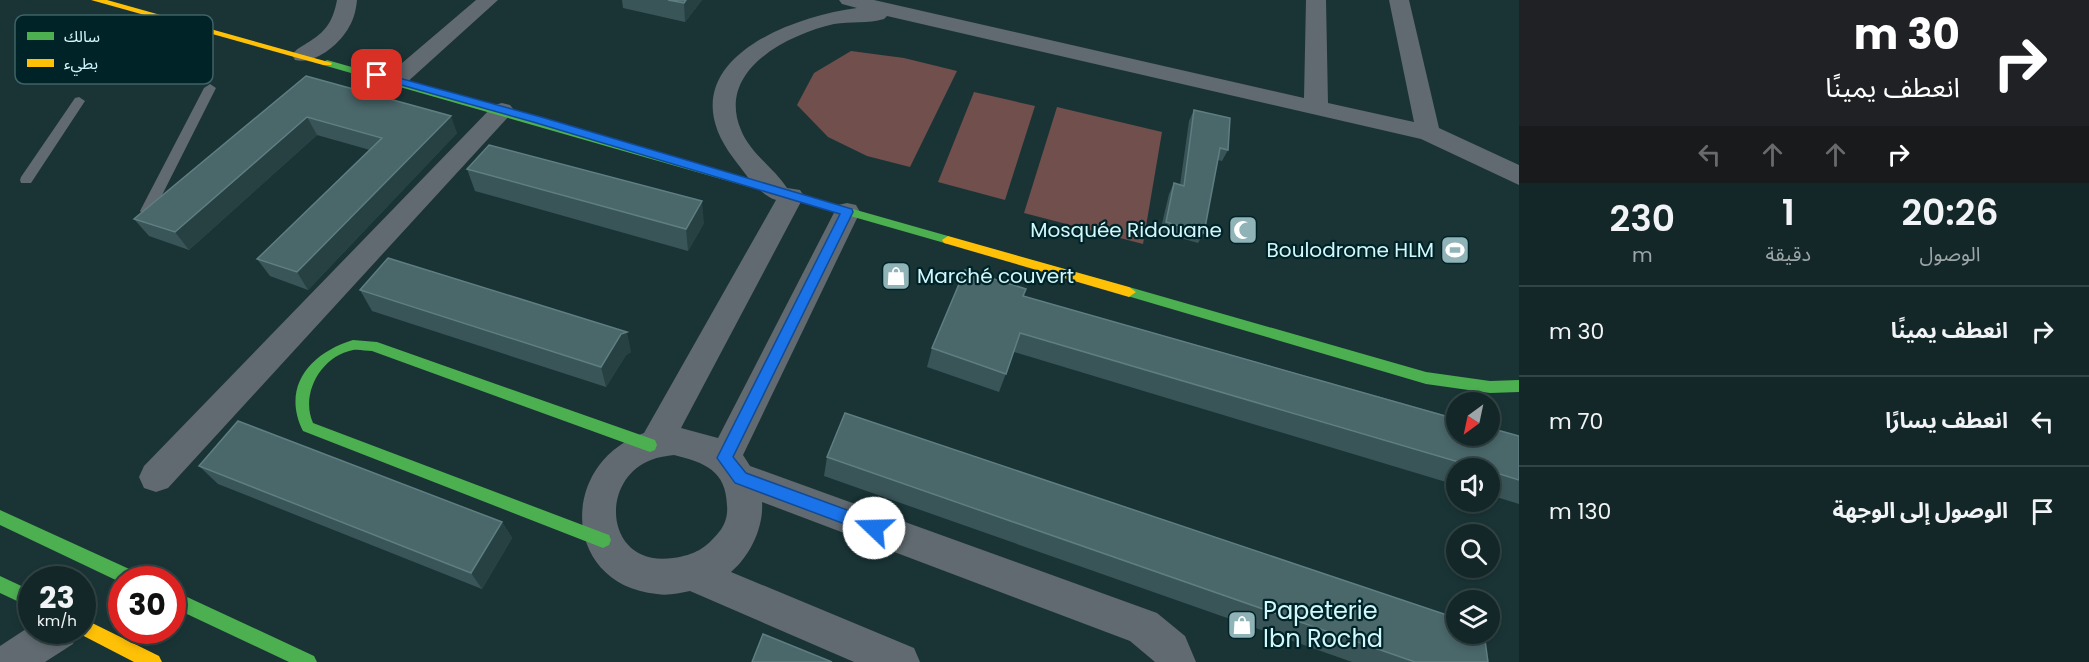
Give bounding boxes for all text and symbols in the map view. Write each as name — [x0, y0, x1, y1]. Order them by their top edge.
text: 30 m — [1854, 5, 1960, 64]
legend — [15, 15, 213, 84]
icon: right — [1981, 24, 2059, 102]
text: سالك — [64, 25, 100, 48]
pin — [351, 49, 402, 100]
text: بطيء — [64, 52, 98, 76]
icon: arrive — [360, 58, 393, 91]
text: انعطف يمينًا — [1825, 69, 1960, 106]
icon: left — [1693, 138, 1726, 171]
icon: ahead — [1756, 138, 1789, 171]
icon: ahead — [1819, 138, 1852, 171]
icon: right — [1882, 138, 1915, 171]
text: 1 — [1782, 187, 1795, 238]
text: 20:26 — [1901, 187, 1999, 238]
text: 230 — [1610, 193, 1675, 244]
mosque icon: Mosquée Ridouane — [1227, 214, 1259, 246]
place label: Mosquée Ridouane — [1030, 216, 1222, 244]
sports icon: Boulodrome HLM — [1439, 234, 1471, 266]
place label: Boulodrome HLM — [1267, 236, 1434, 264]
text: دقيقة — [1765, 240, 1811, 268]
text: الوصول — [1920, 240, 1980, 268]
text: m — [1632, 241, 1653, 269]
shop icon: Marché couvert — [880, 260, 912, 292]
place label: Marché couvert — [917, 262, 1074, 290]
text: انعطف يمينًا — [1891, 315, 2008, 346]
icon: right — [2026, 315, 2059, 348]
text: 30 m — [1549, 316, 1604, 347]
north arrow — [1446, 392, 1500, 446]
map controls — [1446, 392, 1500, 644]
text: انعطف يسارًا — [1885, 405, 2008, 436]
icon: left — [2026, 405, 2059, 438]
text: 70 m — [1549, 406, 1603, 437]
button: sound — [1446, 458, 1500, 512]
text: الوصول إلى الوجهة — [1833, 495, 2008, 526]
icon: arrive — [2026, 495, 2059, 528]
position arrow — [842, 496, 906, 560]
text: 130 m — [1549, 496, 1611, 527]
button: search — [1446, 524, 1500, 578]
speed limit sign: 30 — [108, 566, 186, 644]
text: 23 — [39, 576, 75, 619]
button: layers — [1446, 590, 1500, 644]
place label: Papeterie Ibn Rochd — [1263, 594, 1383, 655]
shop icon: Papeterie Ibn Rochd — [1226, 609, 1258, 641]
text: km/h — [37, 610, 77, 631]

